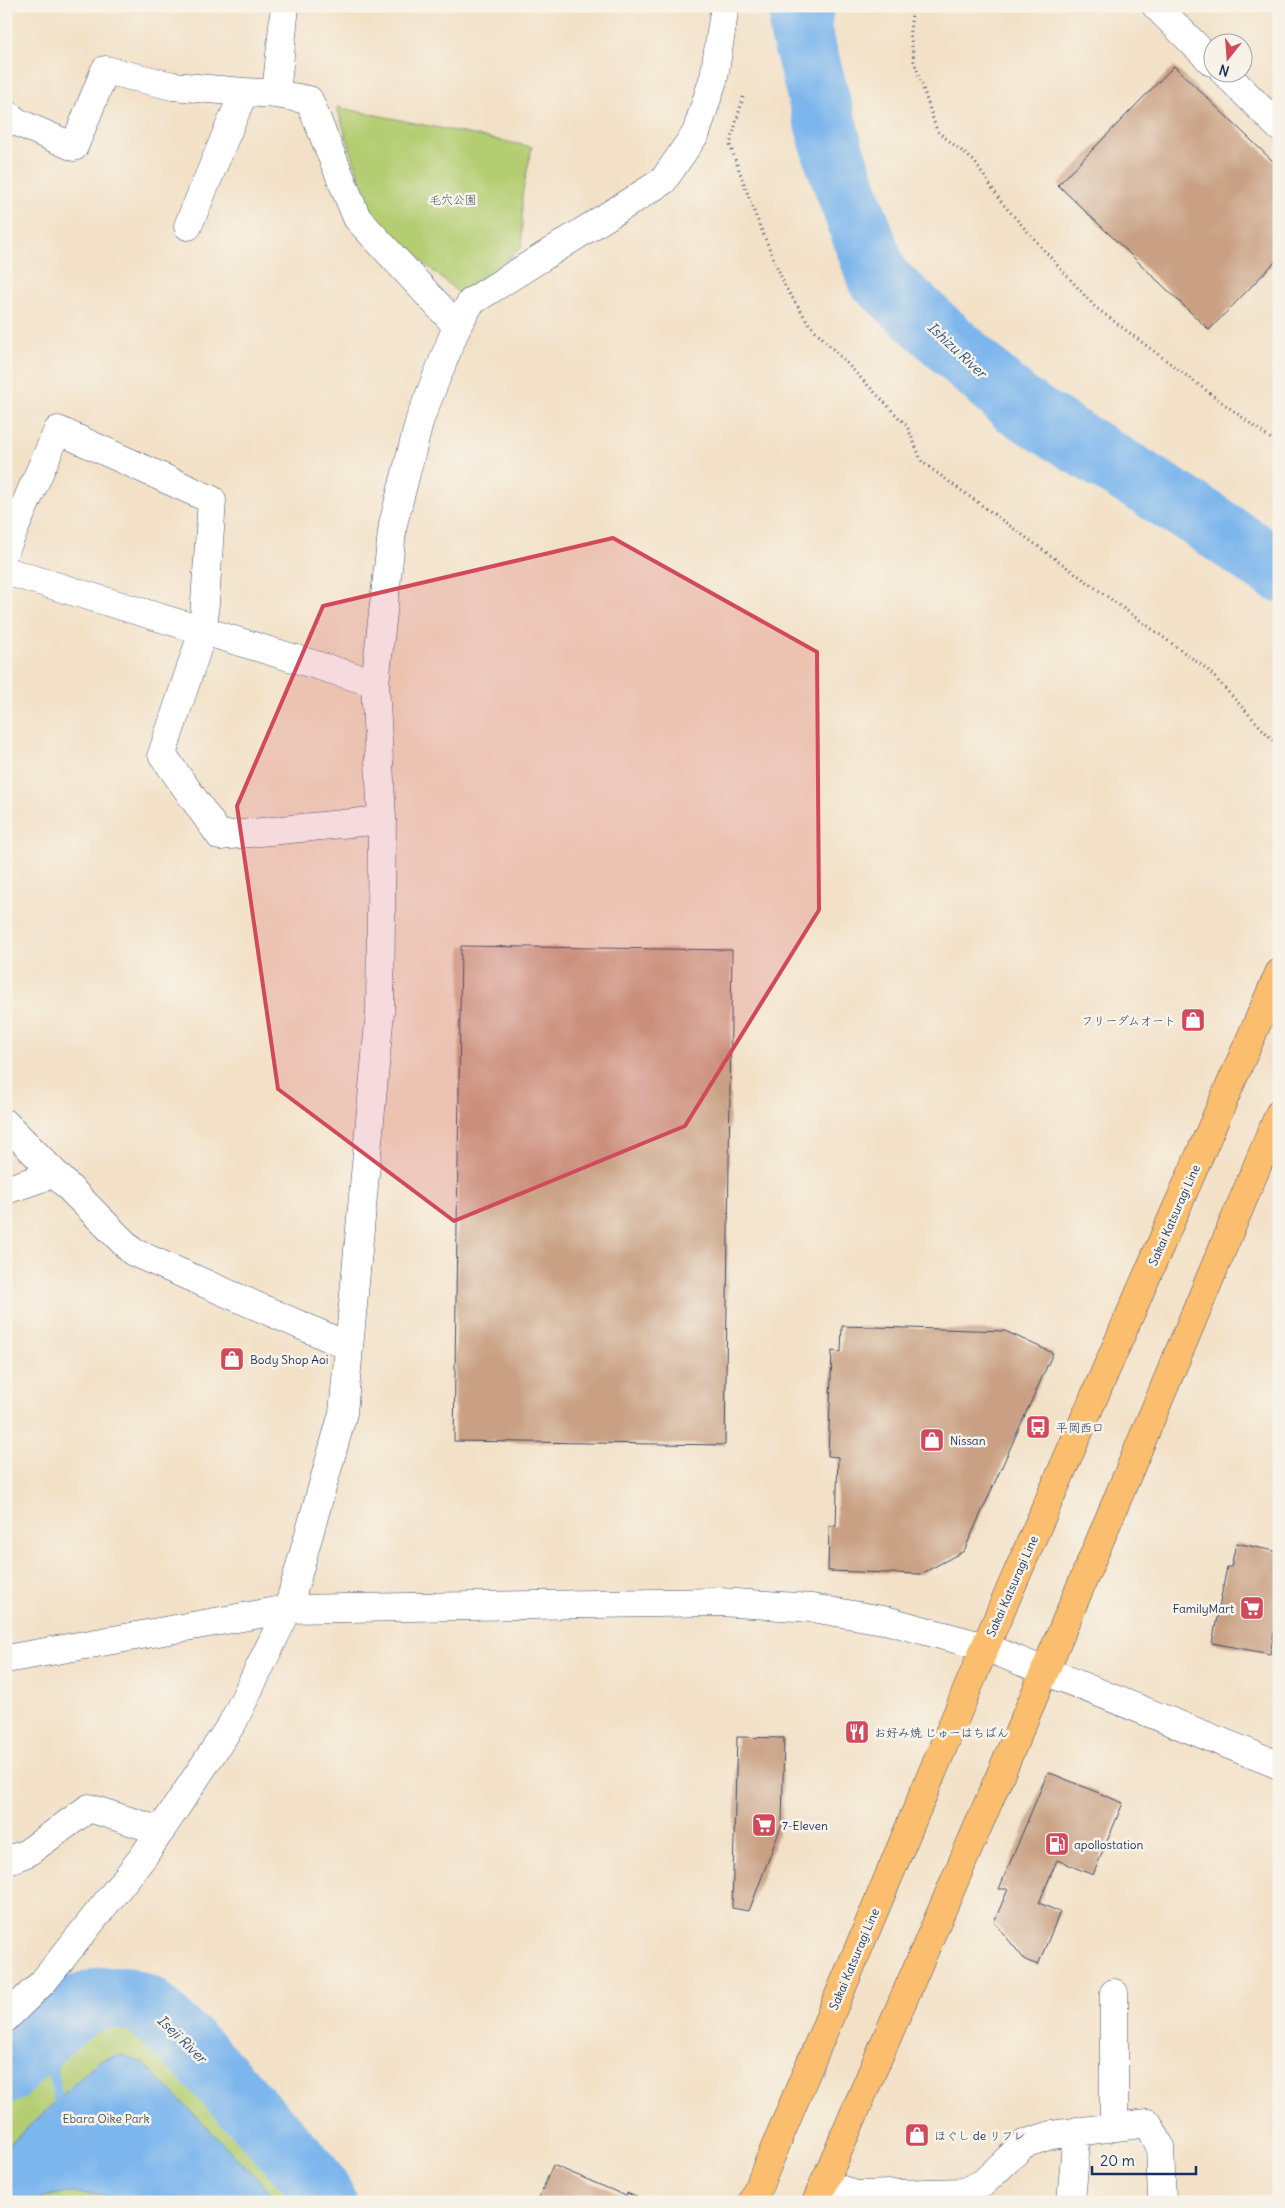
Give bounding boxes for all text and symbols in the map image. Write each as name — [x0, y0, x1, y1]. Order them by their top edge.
north arrow — [1202, 32, 1252, 82]
text: N — [1217, 60, 1231, 80]
park label: 毛穴公園 — [429, 192, 477, 207]
water label: Ishizu River — [924, 318, 992, 383]
shop icon: フリーダムオート — [1180, 1007, 1206, 1033]
place label: フリーダムオート — [1081, 1013, 1176, 1028]
street label: Sakai Katsuragi Line — [1145, 1162, 1203, 1268]
shop icon: Body Shop Aoi — [219, 1346, 245, 1372]
place label: Body Shop Aoi — [250, 1352, 329, 1367]
bus stop icon: 平岡西口 — [1025, 1414, 1051, 1440]
place label: 平岡西口 — [1056, 1420, 1104, 1435]
shop icon: Nissan — [919, 1427, 945, 1453]
place label: Nissan — [950, 1433, 986, 1448]
street label: Sakai Katsuragi Line — [983, 1533, 1041, 1639]
supermarket icon: FamilyMart — [1239, 1595, 1265, 1621]
place label: FamilyMart — [1173, 1601, 1234, 1616]
restaurant icon: お好み焼 じゅーはちばん — [844, 1719, 870, 1745]
place label: お好み焼 じゅーはちばん — [874, 1725, 1009, 1740]
supermarket icon: 7-Eleven — [751, 1812, 777, 1838]
place label: 7-Eleven — [782, 1818, 828, 1833]
fuel station icon: apollostation — [1044, 1831, 1070, 1857]
place label: apollostation — [1074, 1837, 1143, 1852]
street label: Sakai Katsuragi Line — [826, 1906, 882, 2012]
water label: Iseji River — [154, 2011, 212, 2068]
park label: Ebara Oike Park — [62, 2111, 150, 2126]
shop icon: ほぐし de リフレ — [904, 2122, 930, 2148]
place label: ほぐし de リフレ — [934, 2128, 1025, 2143]
scale bar — [1092, 2143, 1196, 2175]
text: 20 m — [1100, 2151, 1135, 2170]

